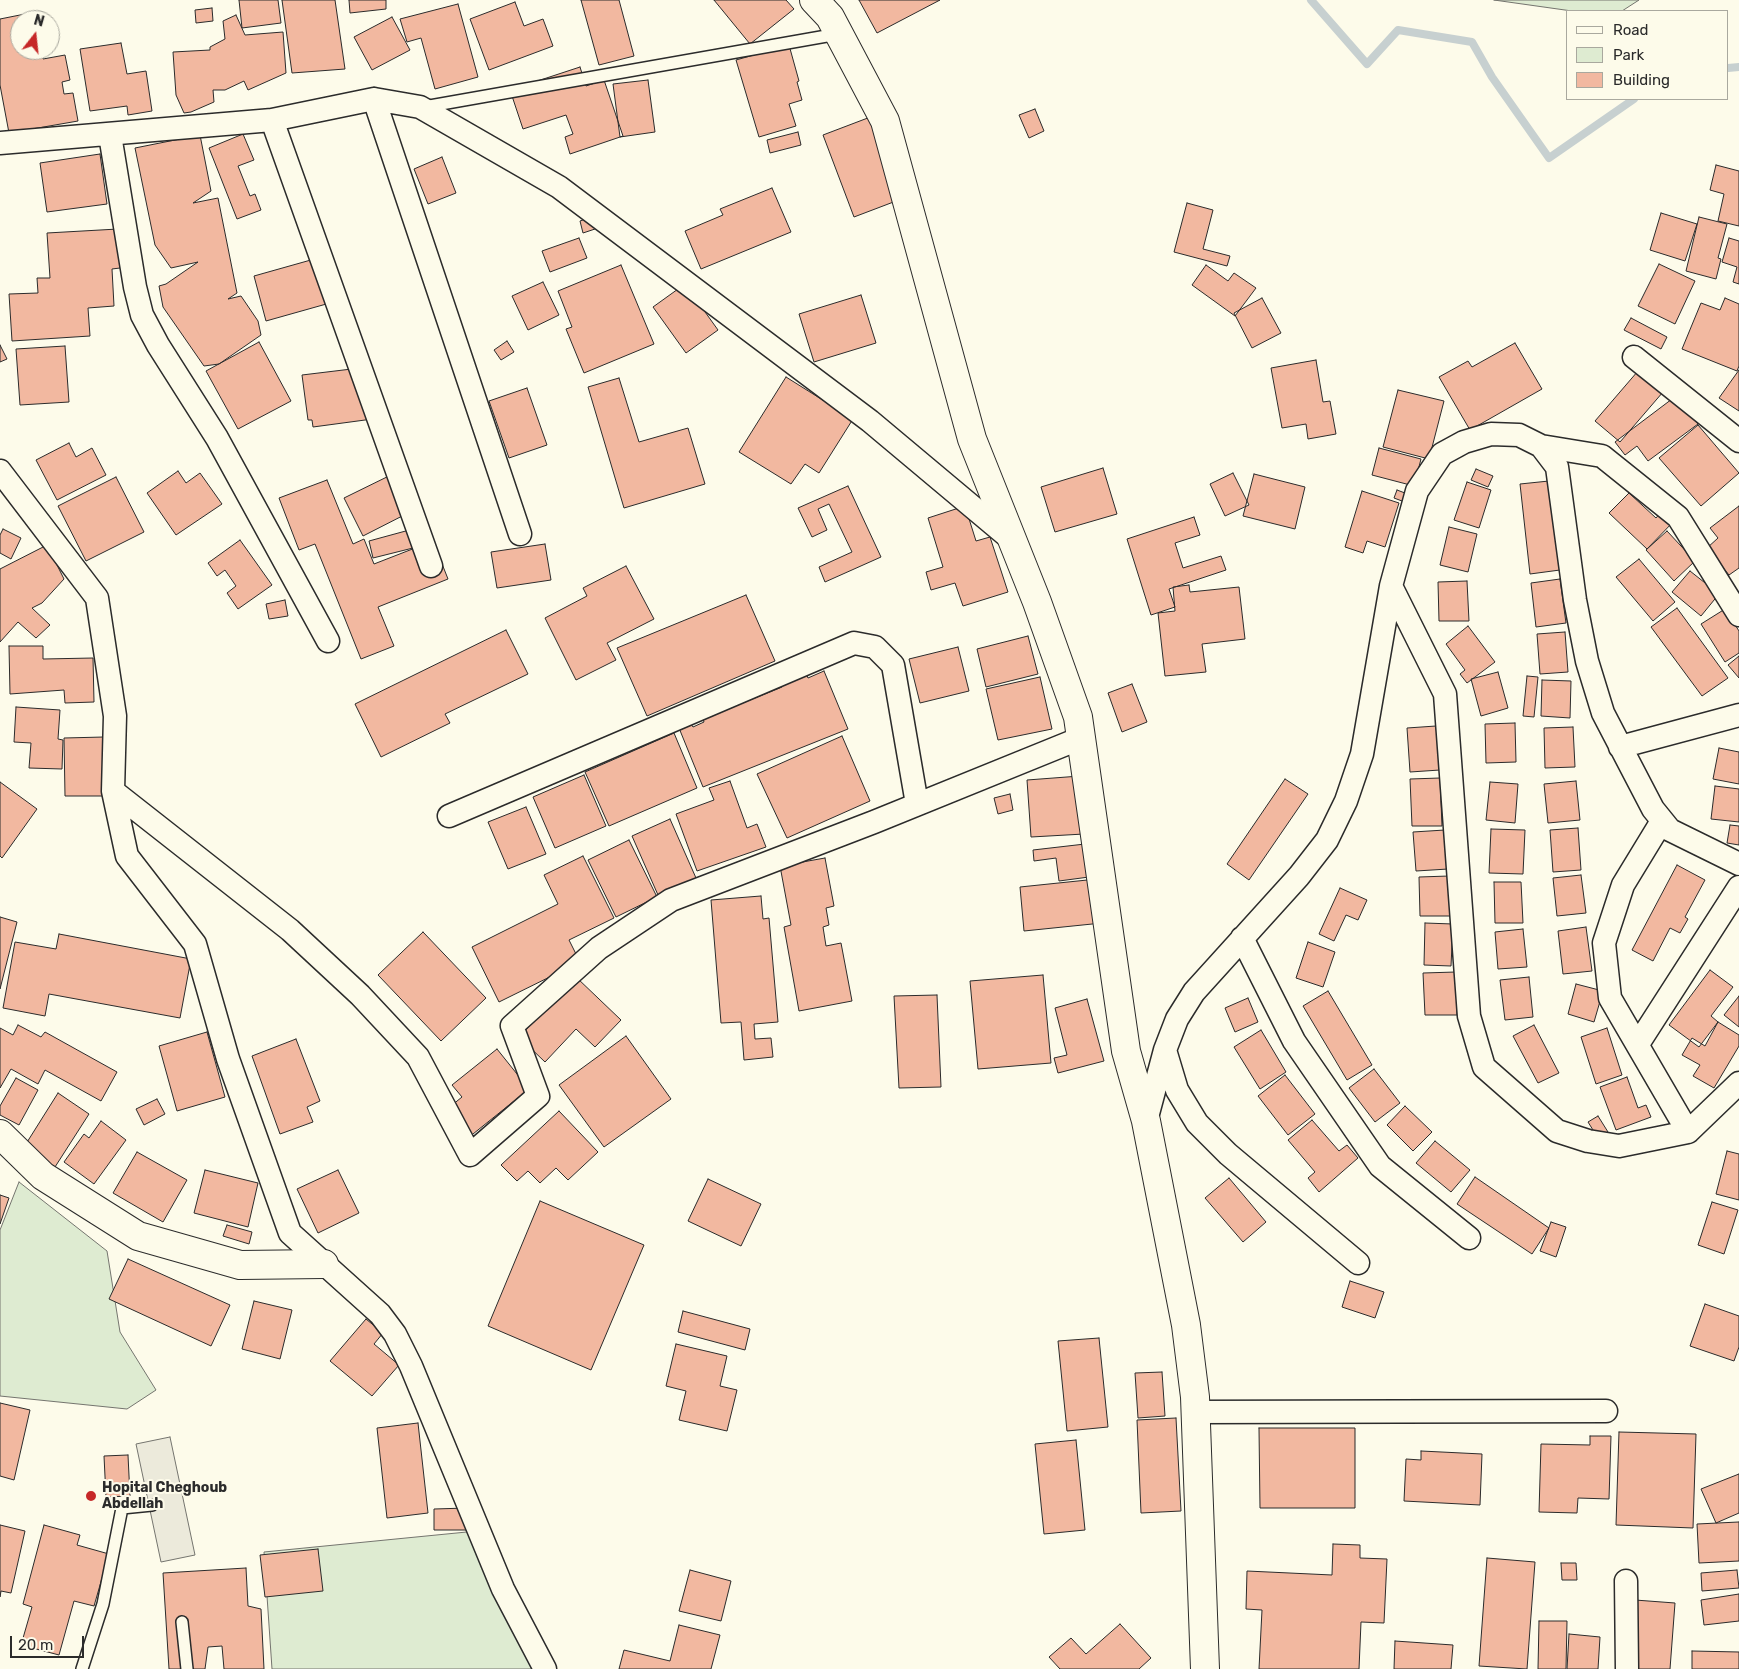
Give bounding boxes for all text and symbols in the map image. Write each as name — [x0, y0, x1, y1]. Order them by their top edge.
north arrow — [10, 10, 60, 60]
legend — [1566, 10, 1729, 100]
text: N — [32, 11, 46, 31]
text: Road — [1613, 21, 1649, 39]
text: Park — [1613, 46, 1644, 64]
text: Building — [1613, 71, 1670, 89]
place label: Hopital Cheghoub Abdellah — [102, 1480, 227, 1512]
marker: Hopital Cheghoub Abdellah — [84, 1489, 98, 1503]
scale bar — [12, 1626, 86, 1658]
text: 20 m — [18, 1636, 53, 1654]

